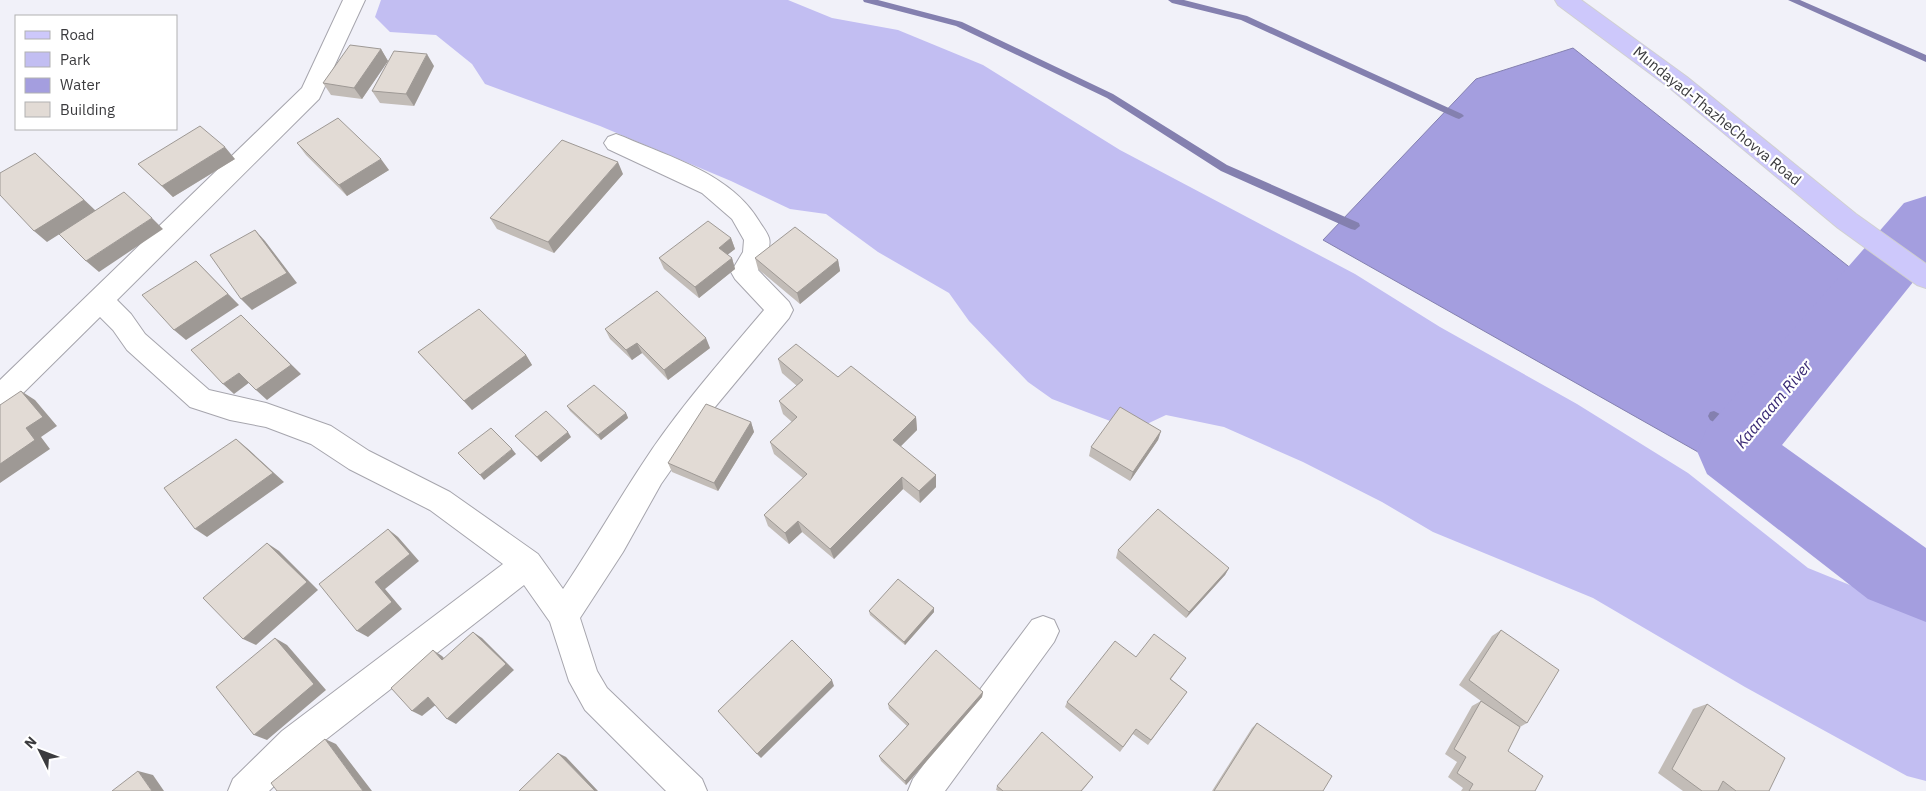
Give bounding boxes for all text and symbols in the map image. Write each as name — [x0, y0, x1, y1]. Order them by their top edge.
legend — [15, 15, 178, 130]
text: Road — [60, 25, 95, 44]
street label: Mundayad-ThazheChovva Road — [1629, 42, 1805, 189]
text: Park — [60, 50, 90, 69]
text: Water — [60, 75, 101, 94]
text: Building — [60, 100, 115, 119]
water label: Kaanaam River — [1730, 355, 1816, 452]
north arrow — [15, 726, 65, 776]
text: N — [20, 733, 40, 752]

